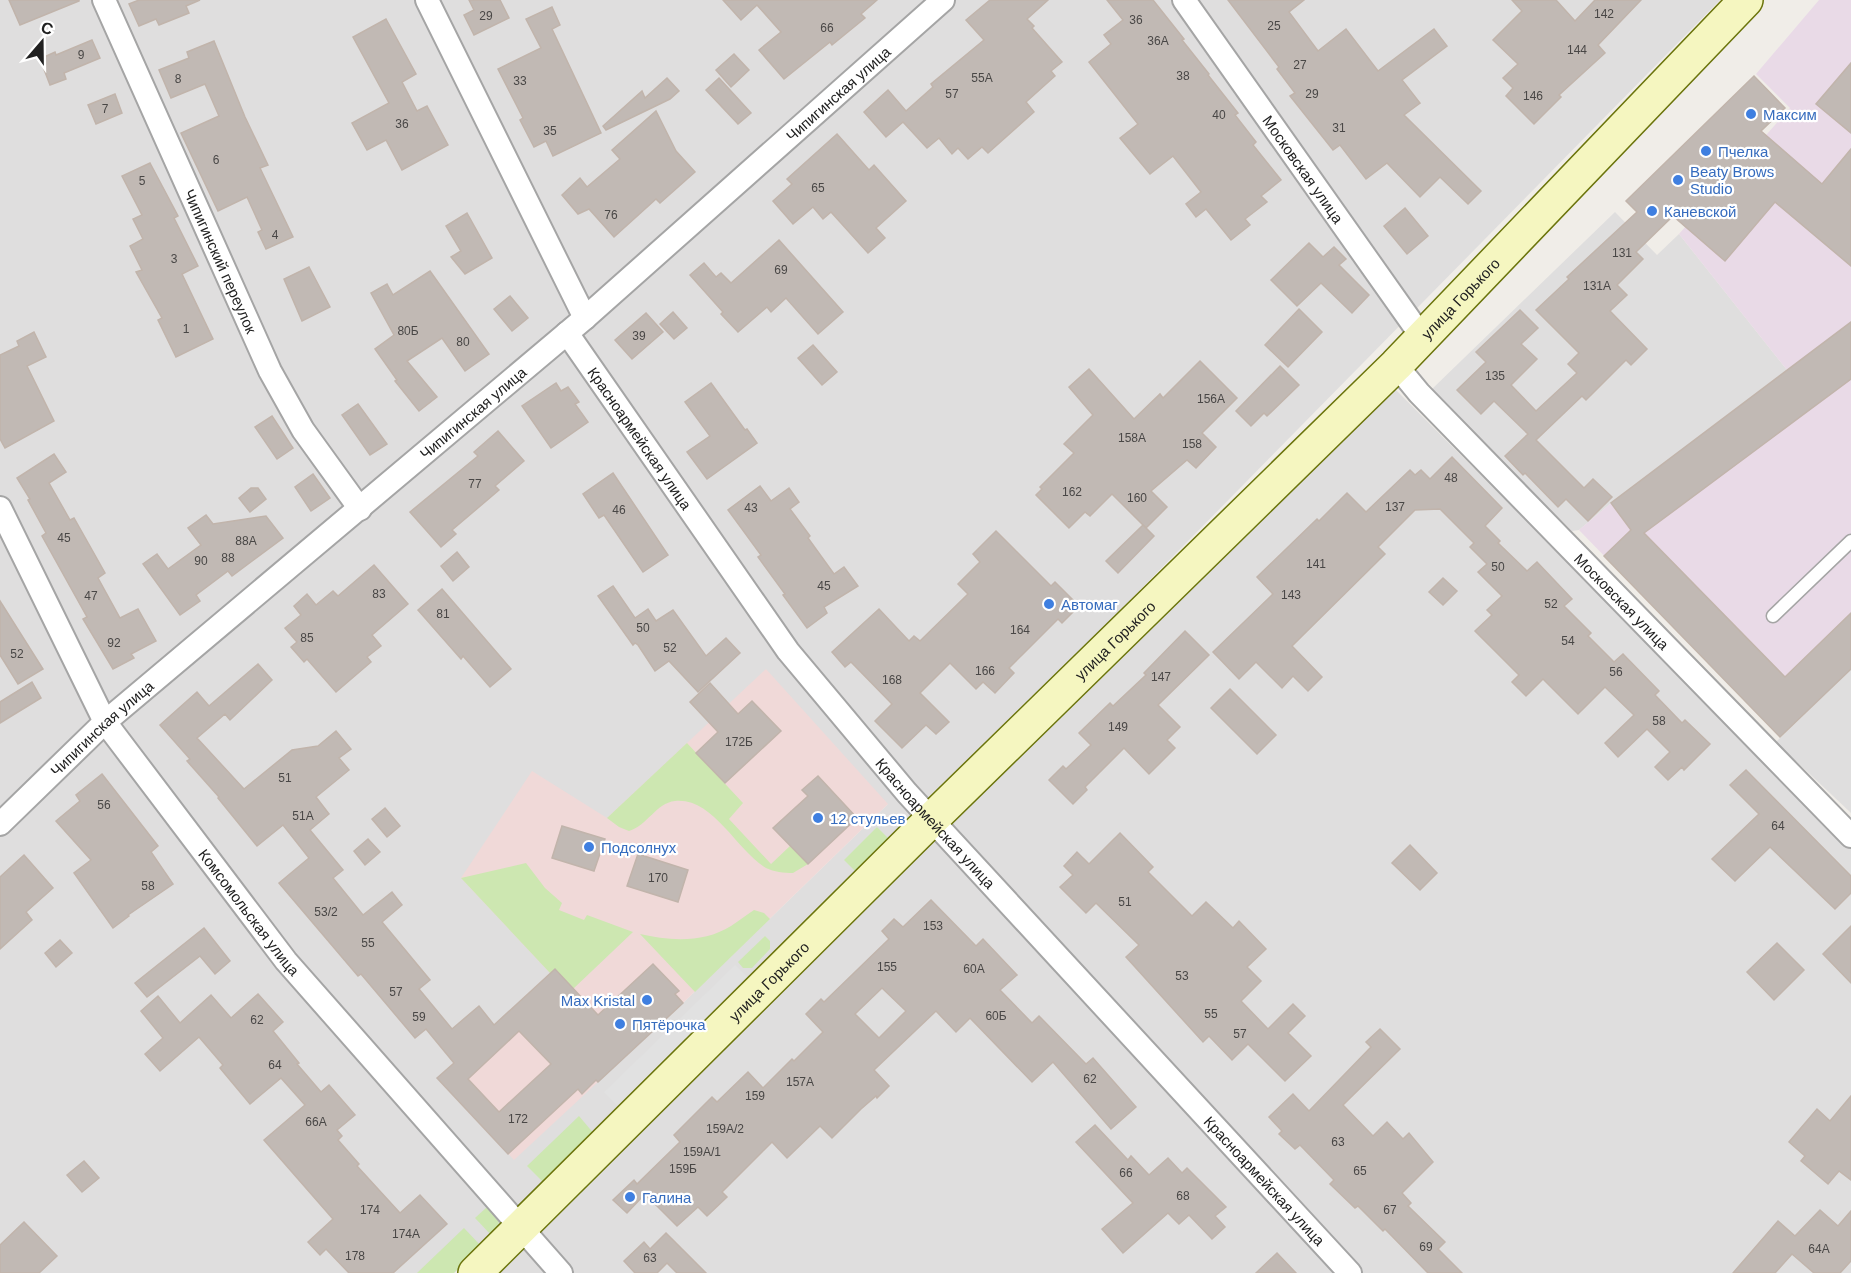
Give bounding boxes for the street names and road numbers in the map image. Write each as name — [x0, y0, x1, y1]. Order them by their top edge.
street label: Чипигинская улица — [782, 42, 894, 144]
street label: Московская улица — [1260, 112, 1348, 227]
street label: Чипигинский переулок — [181, 186, 261, 336]
street label: улица Горького — [1417, 254, 1503, 342]
street label: Чипигинская улица — [416, 363, 530, 462]
street label: Красноармейская улица — [585, 364, 696, 513]
street label: Московская улица — [1571, 550, 1673, 653]
street label: улица Горького — [1071, 597, 1159, 683]
street label: Чипигинская улица — [47, 676, 157, 779]
street label: Красноармейская улица — [873, 754, 999, 892]
street label: Комсомольская улица — [196, 845, 303, 979]
street label: улица Горького — [725, 938, 812, 1024]
street label: Красноармейская улица — [1201, 1113, 1329, 1249]

